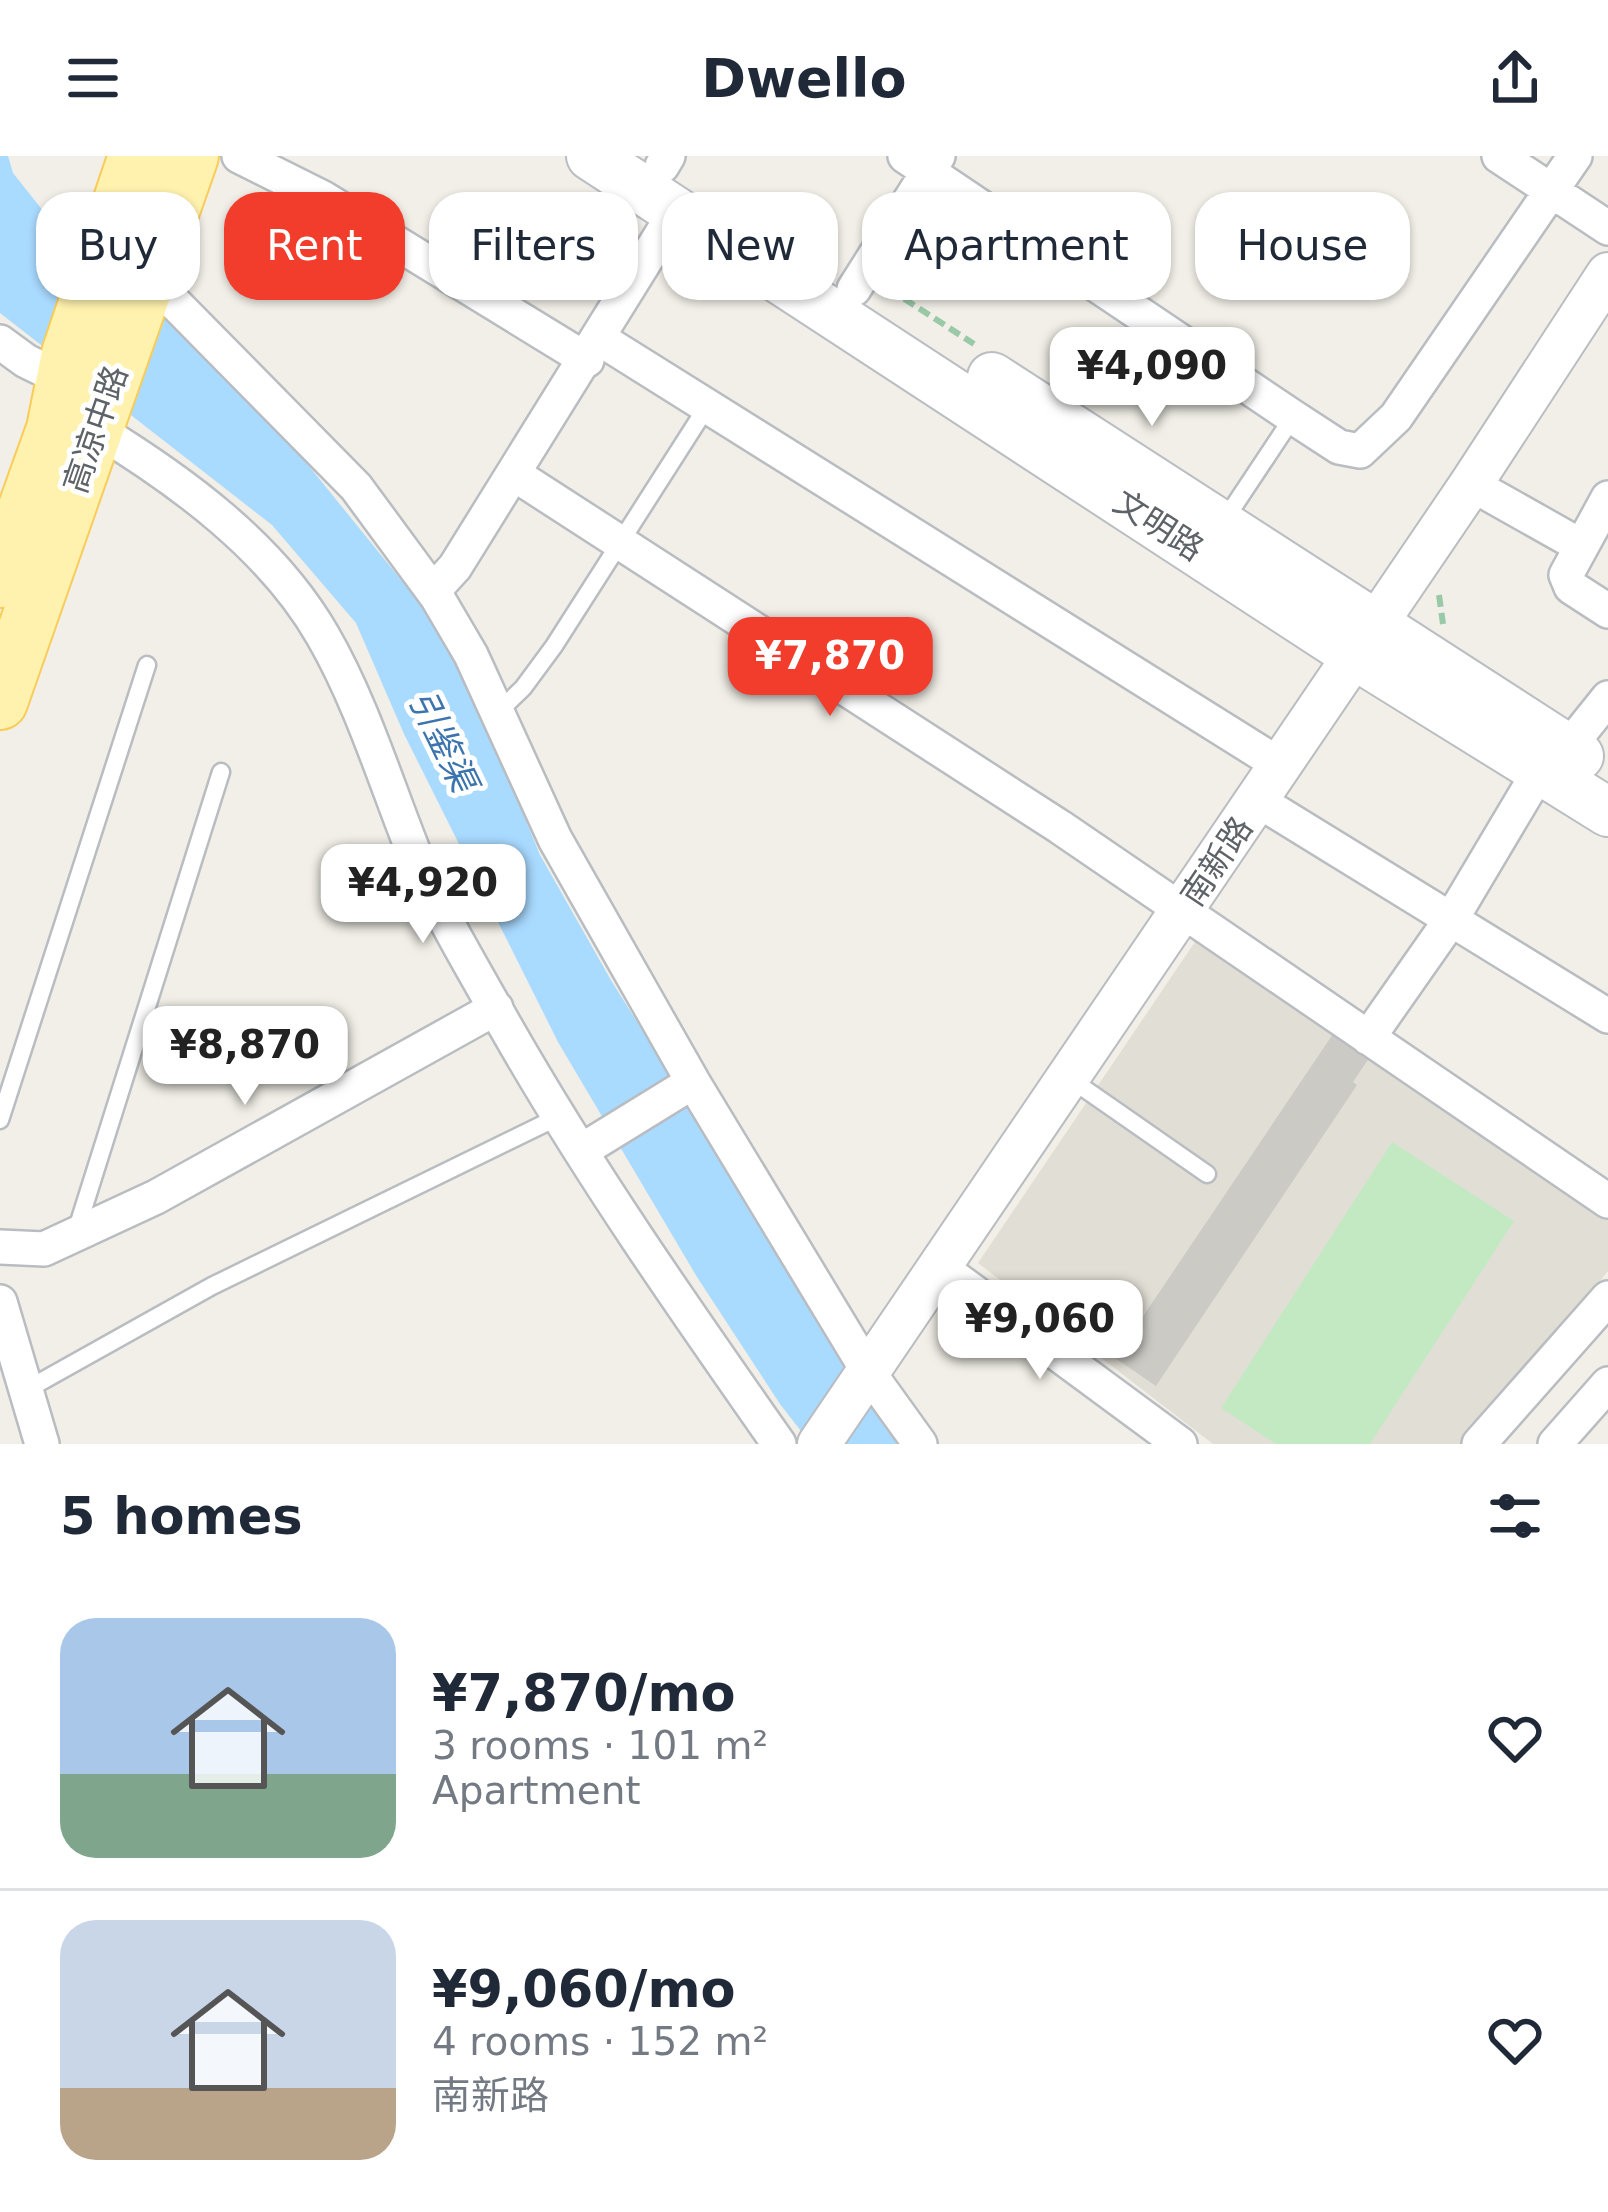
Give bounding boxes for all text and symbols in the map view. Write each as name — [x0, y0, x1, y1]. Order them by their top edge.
icon: menu — [60, 45, 126, 111]
icon: share — [1482, 45, 1548, 111]
text: Dwello — [701, 47, 907, 110]
chip: Buy — [36, 192, 200, 300]
chip: Rent — [224, 192, 405, 300]
chip: Filters — [429, 192, 638, 300]
chip: New — [662, 192, 838, 300]
chip: Apartment — [862, 192, 1171, 300]
chip: House — [1195, 192, 1410, 300]
pin: ¥4,090 — [1054, 327, 1250, 429]
text: ¥4,090 — [1077, 343, 1227, 388]
street label: 高凉中路 — [56, 360, 135, 498]
street label: 文明路 — [1107, 482, 1211, 569]
pin: ¥7,870 — [732, 617, 928, 719]
text: ¥7,870 — [755, 633, 905, 678]
water label: 引鉴渠 — [400, 683, 487, 802]
street label: 南新路 — [1173, 809, 1260, 913]
pin: ¥4,920 — [325, 844, 521, 946]
text: ¥4,920 — [348, 860, 498, 905]
pin: ¥8,870 — [147, 1006, 343, 1108]
text: ¥8,870 — [170, 1022, 320, 1067]
pin: ¥9,060 — [942, 1280, 1138, 1382]
text: ¥9,060 — [965, 1296, 1115, 1341]
icon: filters — [1482, 1483, 1548, 1549]
text: 5 homes — [60, 1487, 303, 1546]
text: ¥7,870/mo — [432, 1664, 736, 1723]
icon: home — [156, 1666, 300, 1810]
icon: heart — [1482, 1705, 1548, 1771]
text: 3 rooms · 101 m² — [432, 1723, 768, 1768]
text: Apartment — [432, 1768, 641, 1813]
text: ¥9,060/mo — [432, 1960, 736, 2019]
icon: home — [156, 1968, 300, 2112]
icon: heart — [1482, 2007, 1548, 2073]
text: 4 rooms · 152 m² — [432, 2019, 768, 2064]
text: 南新路 — [432, 2073, 549, 2118]

